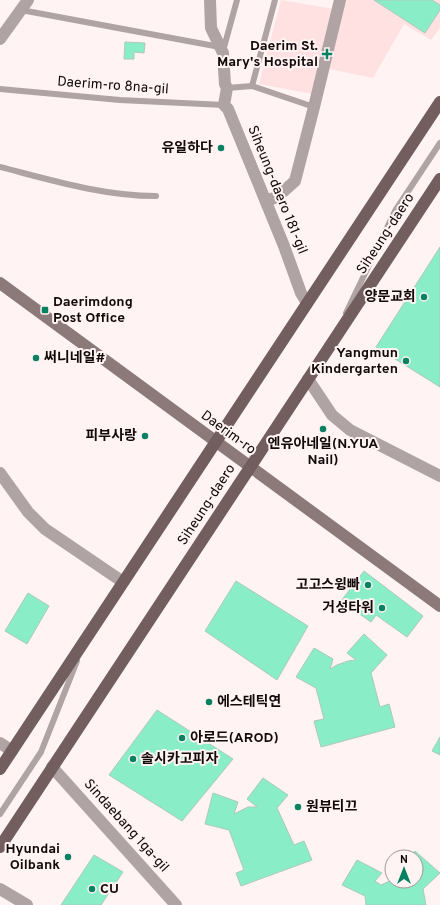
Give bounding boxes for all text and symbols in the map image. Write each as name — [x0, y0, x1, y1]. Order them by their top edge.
place label: Daerim St. Mary's Hospital — [217, 38, 318, 71]
marker: Daerim St. Mary's Hospital — [321, 48, 333, 60]
street label: Daerim-ro 8na-gil — [57, 74, 169, 98]
street label: Siheung-daero 181-gil — [243, 123, 311, 257]
place label: 유일하다 — [161, 140, 213, 157]
marker: 유일하다 — [216, 143, 226, 153]
street label: Siheung-daero — [353, 190, 419, 278]
place label: 양문교회 — [364, 289, 416, 306]
marker: 양문교회 — [419, 292, 429, 302]
place label: Daerimdong Post Office — [53, 294, 133, 327]
marker: Daerimdong Post Office — [40, 305, 50, 315]
place label: Yangmun Kindergarten — [311, 345, 398, 378]
place label: 써니네일# — [44, 350, 106, 367]
marker: 써니네일# — [31, 353, 41, 363]
marker: Yangmun Kindergarten — [401, 356, 411, 366]
street label: Daerim-ro — [197, 407, 259, 459]
marker: 엔유아네일(N.YUA Nail) — [318, 424, 328, 434]
place label: 피부사랑 — [85, 428, 137, 445]
marker: 피부사랑 — [140, 431, 150, 441]
place label: 엔유아네일(N.YUA Nail) — [268, 436, 378, 469]
street label: Siheung-daero — [174, 461, 240, 549]
place label: 고고스윙빠 — [296, 577, 360, 594]
marker: 고고스윙빠 — [363, 580, 373, 590]
place label: 거성타워 — [322, 600, 374, 617]
marker: 거성타워 — [377, 603, 387, 613]
place label: 에스테틱연 — [217, 694, 281, 711]
marker: 에스테틱연 — [204, 697, 214, 707]
place label: 아로드(AROD) — [190, 730, 279, 747]
marker: 아로드(AROD) — [177, 733, 187, 743]
place label: 솔시카고피자 — [141, 751, 218, 768]
marker: 솔시카고피자 — [128, 754, 138, 764]
street label: Sindaebang 1ga-gil — [80, 776, 172, 876]
place label: 원뷰티끄 — [306, 799, 358, 816]
marker: 원뷰티끄 — [293, 802, 303, 812]
place label: Hyundai Oilbank — [5, 841, 60, 874]
north arrow — [384, 849, 424, 889]
marker: Hyundai Oilbank — [63, 852, 73, 862]
text: N — [400, 853, 408, 867]
place label: CU — [100, 881, 119, 898]
marker: CU — [87, 884, 97, 894]

